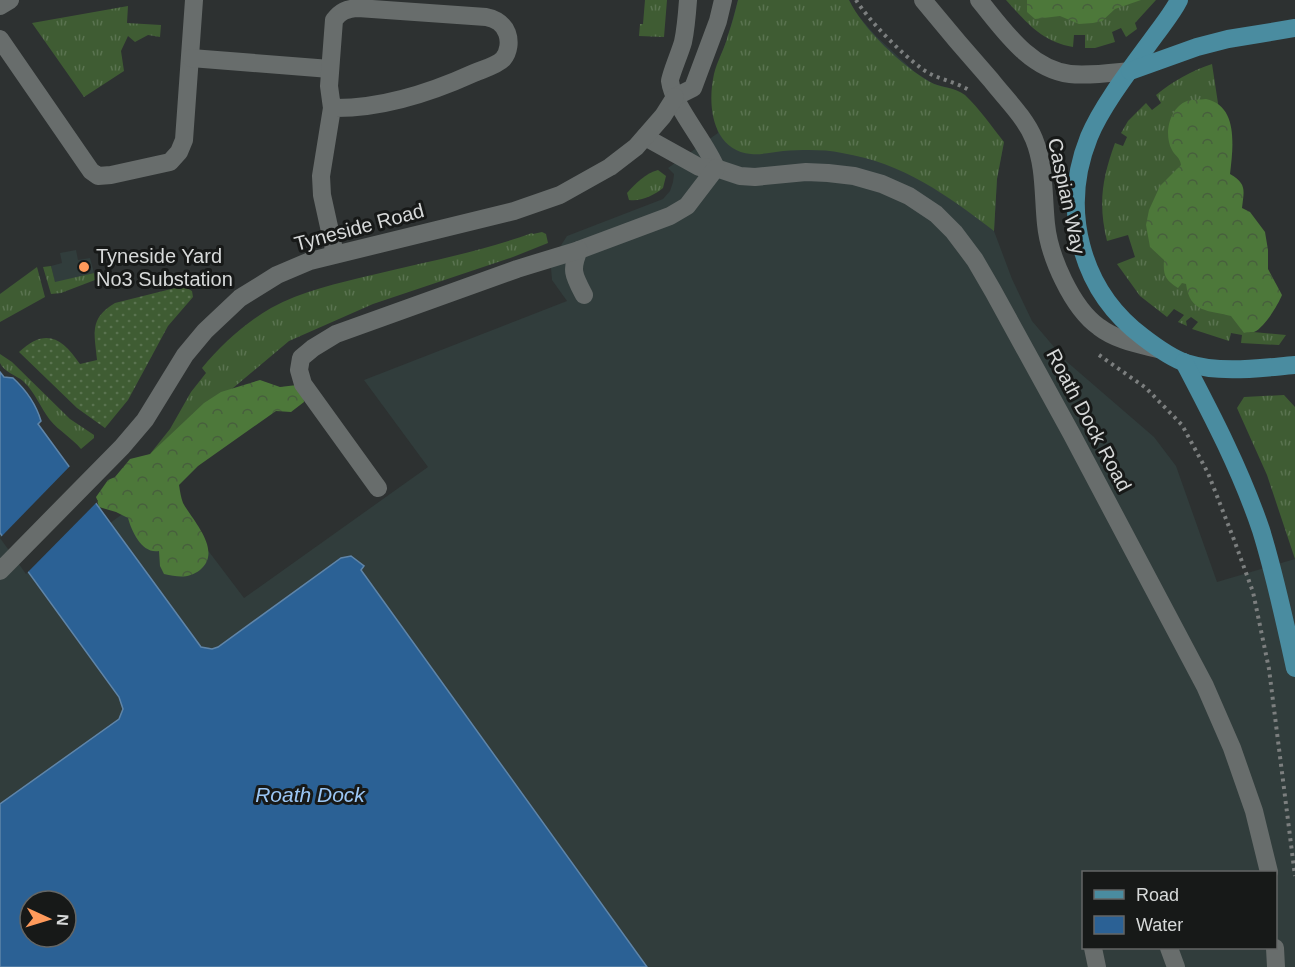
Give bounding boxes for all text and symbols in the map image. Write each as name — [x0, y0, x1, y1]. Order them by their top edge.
street label: Caspian Way — [1044, 136, 1090, 256]
street label: Tyneside Road — [292, 199, 426, 255]
place label: Tyneside Yard No3 Substation — [96, 245, 233, 290]
marker: Tyneside Yard No3 Substation — [77, 260, 91, 274]
street label: Roath Dock Road — [1042, 345, 1136, 495]
water label: Roath Dock — [255, 783, 366, 806]
legend — [1082, 871, 1277, 949]
text: Road — [1136, 885, 1179, 905]
north arrow — [18, 889, 78, 949]
text: N — [54, 914, 71, 926]
text: Water — [1136, 915, 1183, 935]

